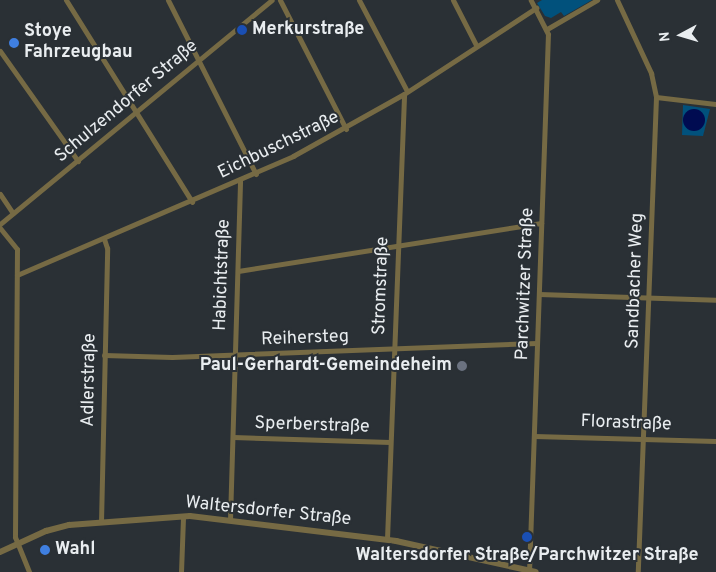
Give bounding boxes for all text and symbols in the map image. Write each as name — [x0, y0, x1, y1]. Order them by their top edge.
north arrow — [656, 10, 706, 60]
place label: Merkurstraße — [252, 19, 364, 41]
place label: Stoye Fahrzeugbau — [24, 22, 133, 64]
marker: Merkurstraße — [236, 24, 248, 36]
text: N — [657, 31, 675, 43]
street label: Schulzendorfer Straße — [51, 36, 203, 168]
marker: Stoye Fahrzeugbau — [8, 37, 20, 49]
street label: Eichbuschstraße — [215, 107, 343, 185]
street label: Parchwitzer Straße — [513, 207, 539, 361]
street label: Sandbacher Weg — [623, 212, 649, 350]
street label: Habichtstraße — [210, 219, 236, 331]
street label: Stromstraße — [369, 236, 395, 336]
street label: Reihersteg — [261, 327, 349, 351]
street label: Adlerstraße — [78, 333, 102, 427]
place label: Paul-Gerhardt-Gemeindeheim — [200, 355, 452, 377]
marker: Paul-Gerhardt-Gemeindeheim — [456, 360, 468, 372]
street label: Florastraße — [580, 412, 672, 436]
street label: Sperberstraße — [254, 413, 370, 439]
street label: Waltersdorfer Straße — [184, 493, 352, 531]
marker: Waltersdorfer Straße/Parchwitzer Straße — [521, 531, 533, 543]
place label: Wahl — [55, 539, 95, 561]
marker: Wahl — [39, 544, 51, 556]
place label: Waltersdorfer Straße/Parchwitzer Straße — [356, 545, 698, 567]

